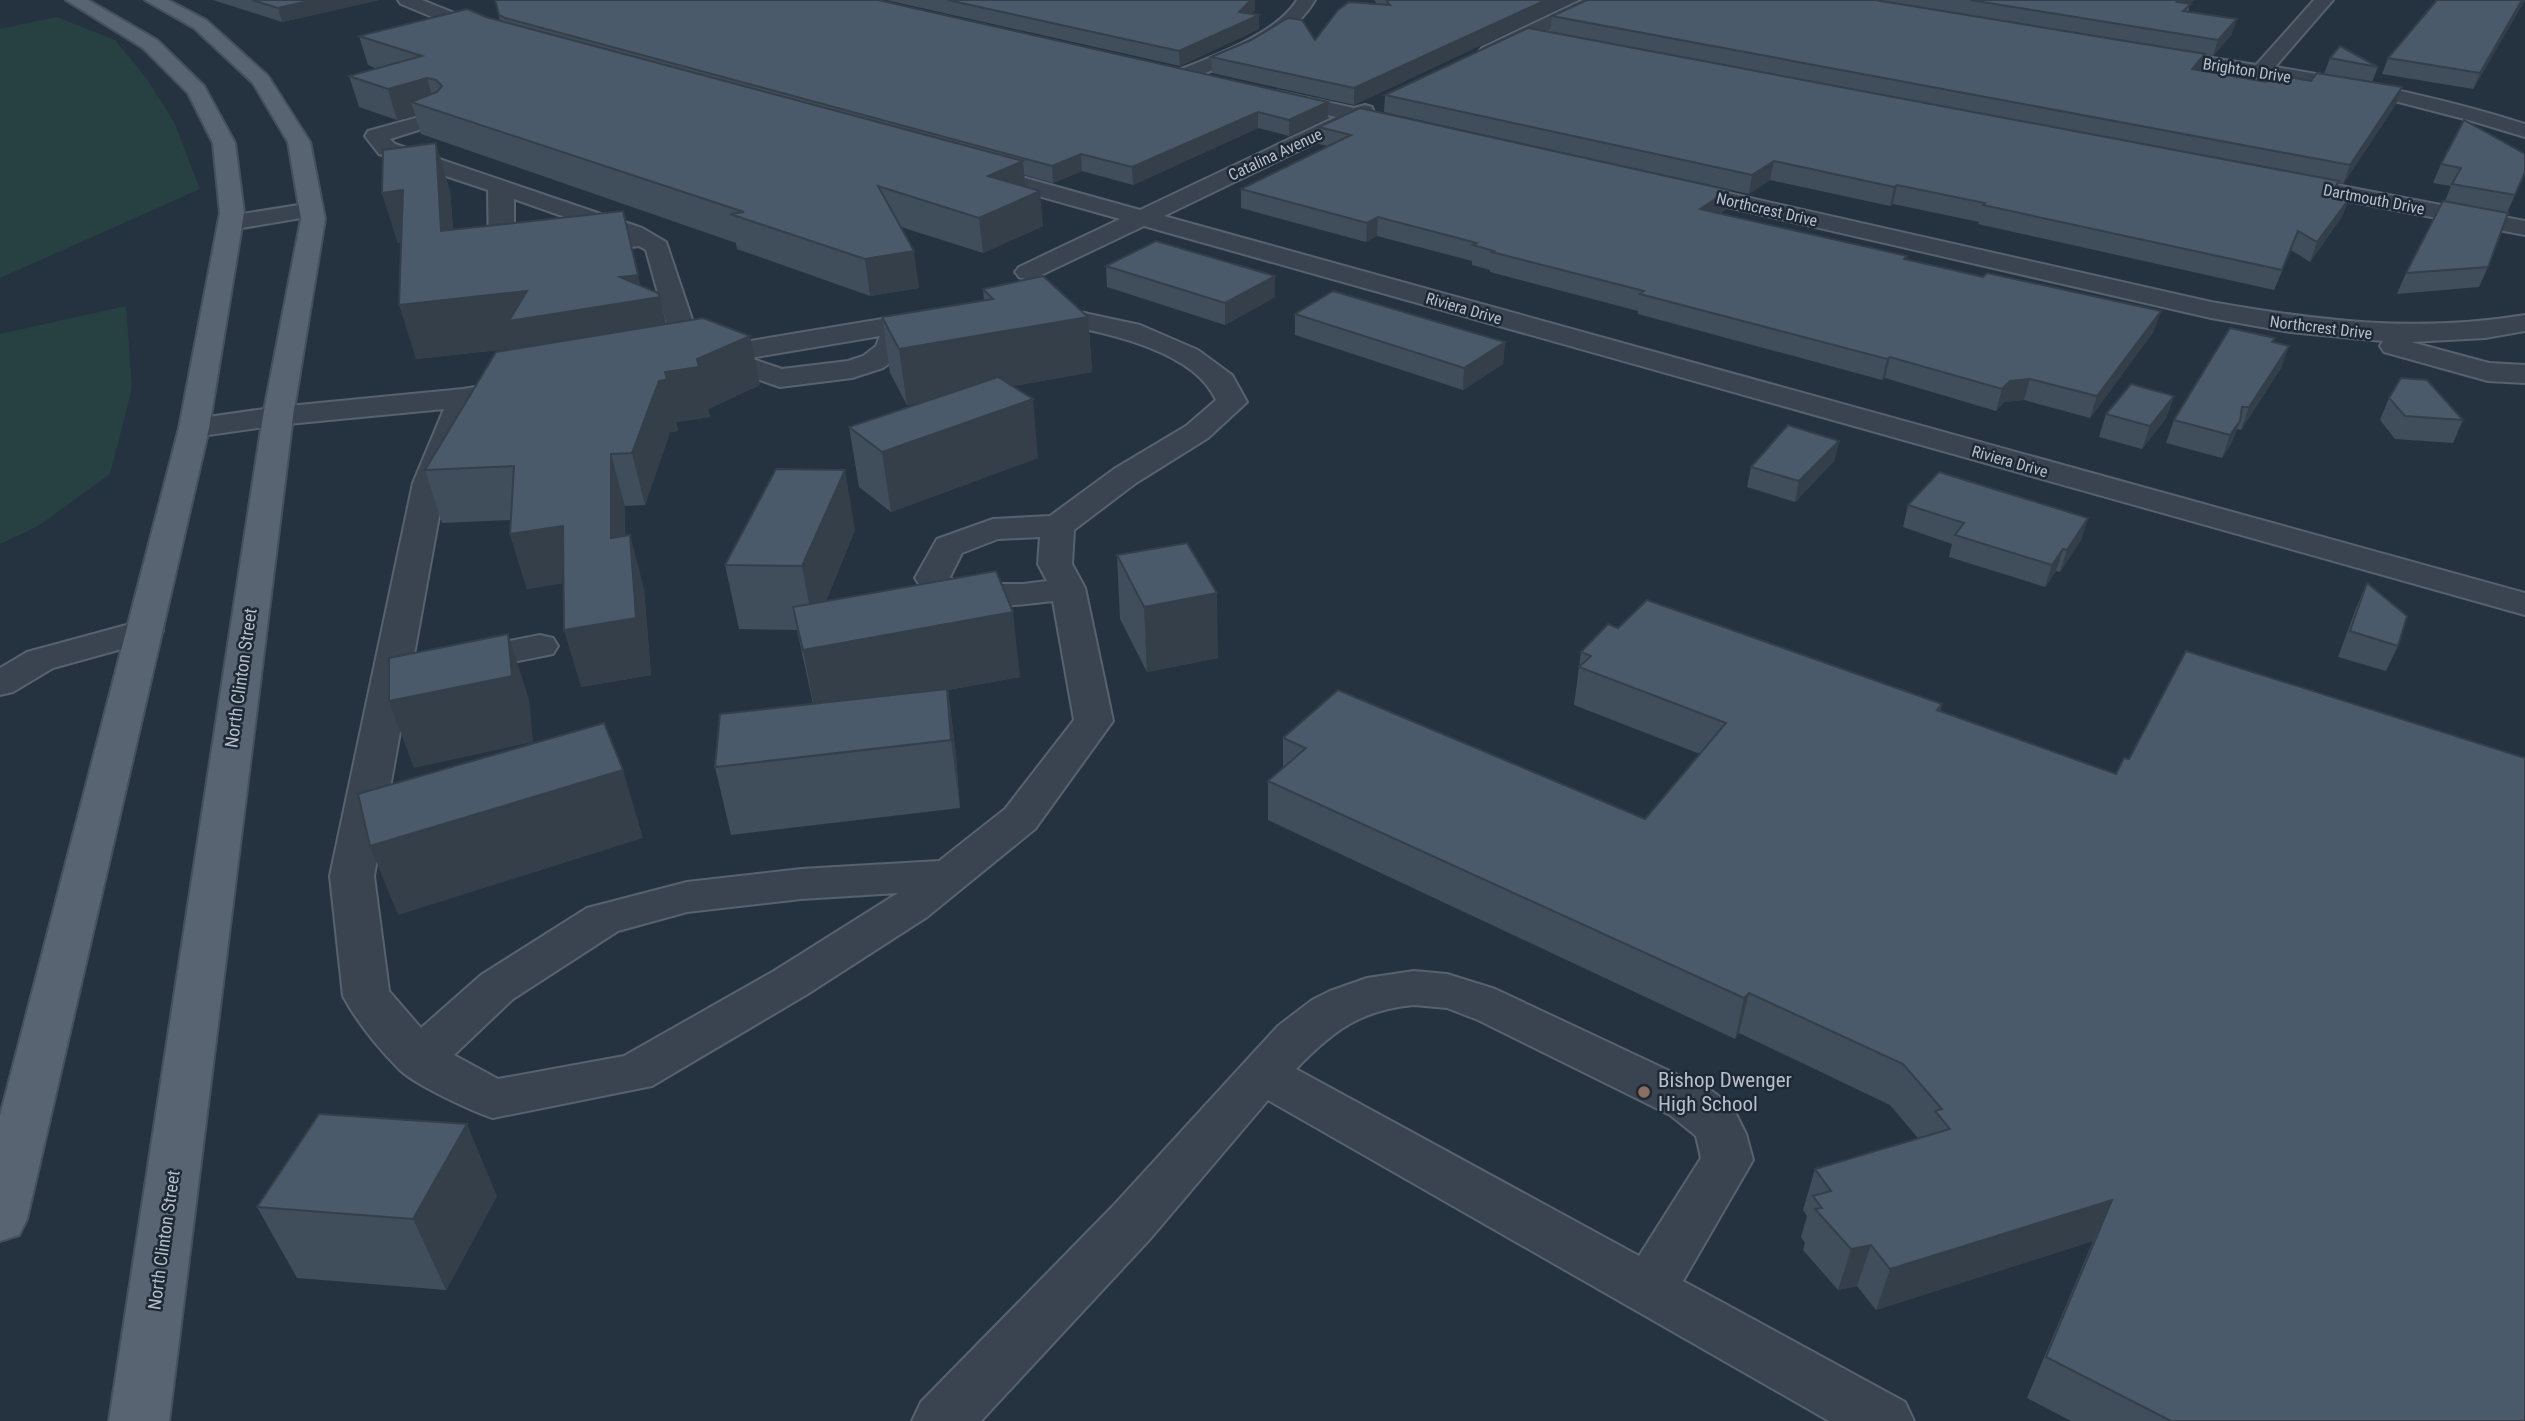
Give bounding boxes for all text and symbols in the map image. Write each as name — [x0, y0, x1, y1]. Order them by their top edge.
street label: Brighton Drive — [2202, 54, 2292, 87]
street label: Catalina Avenue — [1225, 124, 1325, 185]
street label: Dartmouth Drive — [2322, 180, 2426, 219]
street label: Northcrest Drive — [1715, 189, 1819, 230]
street label: Riviera Drive — [1424, 289, 1504, 328]
street label: Northcrest Drive — [2269, 312, 2373, 343]
street label: Riviera Drive — [1970, 442, 2050, 481]
street label: North Clinton Street — [220, 607, 261, 749]
place label: Bishop Dwenger High School — [1658, 1068, 1792, 1116]
marker: Bishop Dwenger High School — [1636, 1084, 1652, 1100]
street label: North Clinton Street — [143, 1169, 184, 1311]

